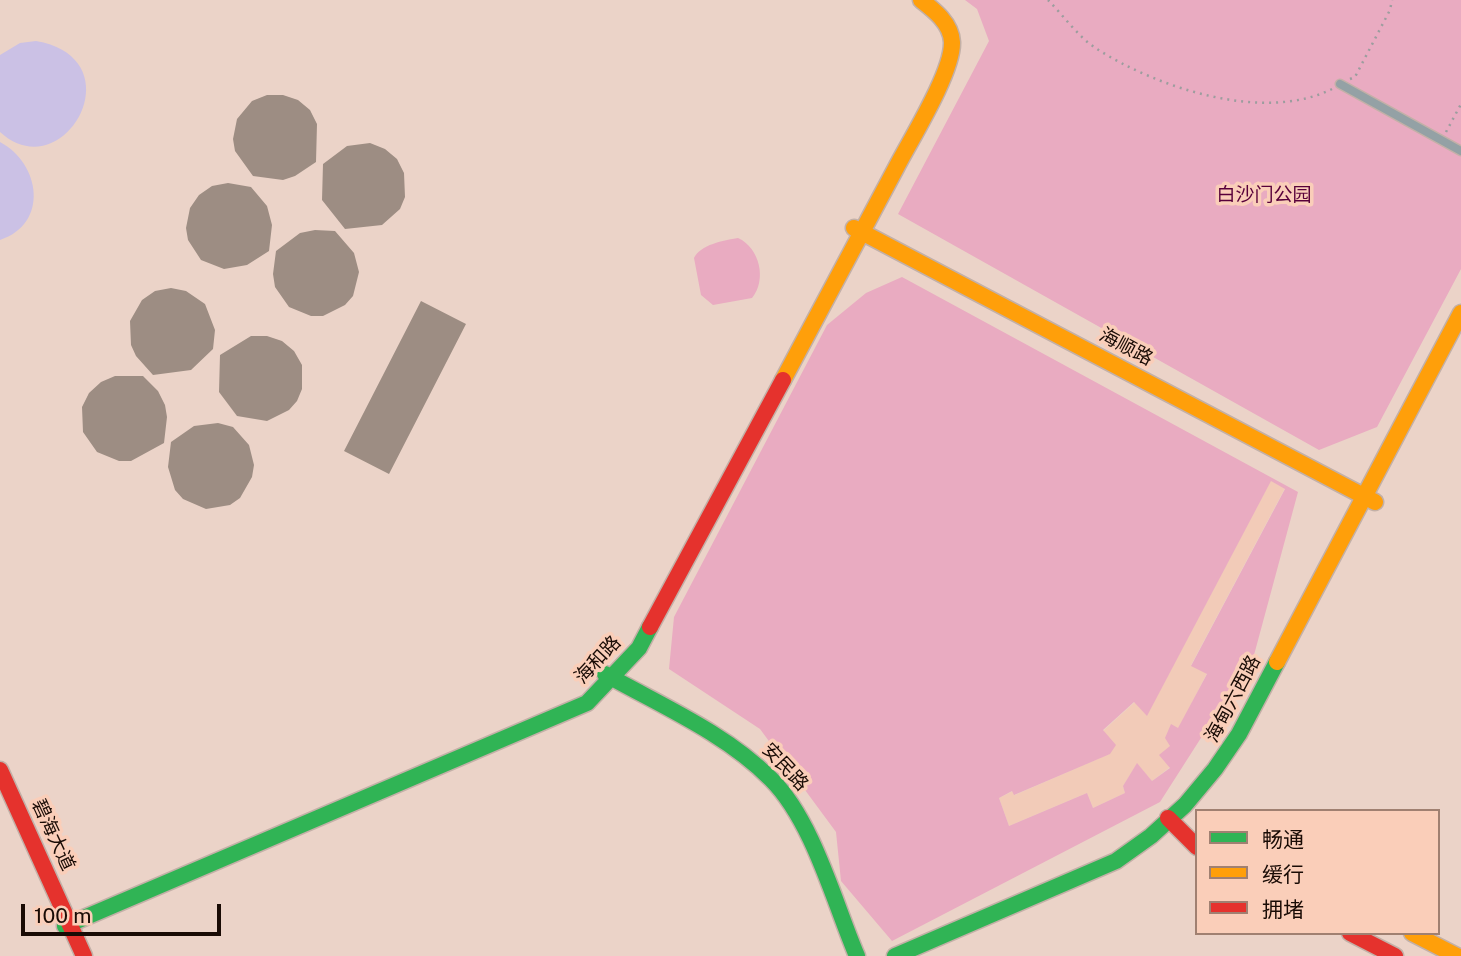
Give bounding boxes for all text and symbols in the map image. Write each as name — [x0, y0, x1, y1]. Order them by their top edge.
park label: 白沙门公园 — [1217, 184, 1311, 206]
street label: 海顺路 — [1095, 324, 1157, 370]
street label: 海和路 — [570, 631, 626, 689]
street label: 海甸六西路 — [1201, 652, 1265, 746]
street label: 安民路 — [757, 738, 813, 796]
street label: 碧海大道 — [27, 796, 79, 874]
legend — [1195, 809, 1440, 935]
text: 畅通 — [1262, 827, 1304, 852]
text: 缓行 — [1262, 862, 1304, 887]
scale bar — [24, 890, 224, 934]
text: 拥堵 — [1262, 897, 1304, 922]
text: 100 m — [34, 903, 91, 928]

